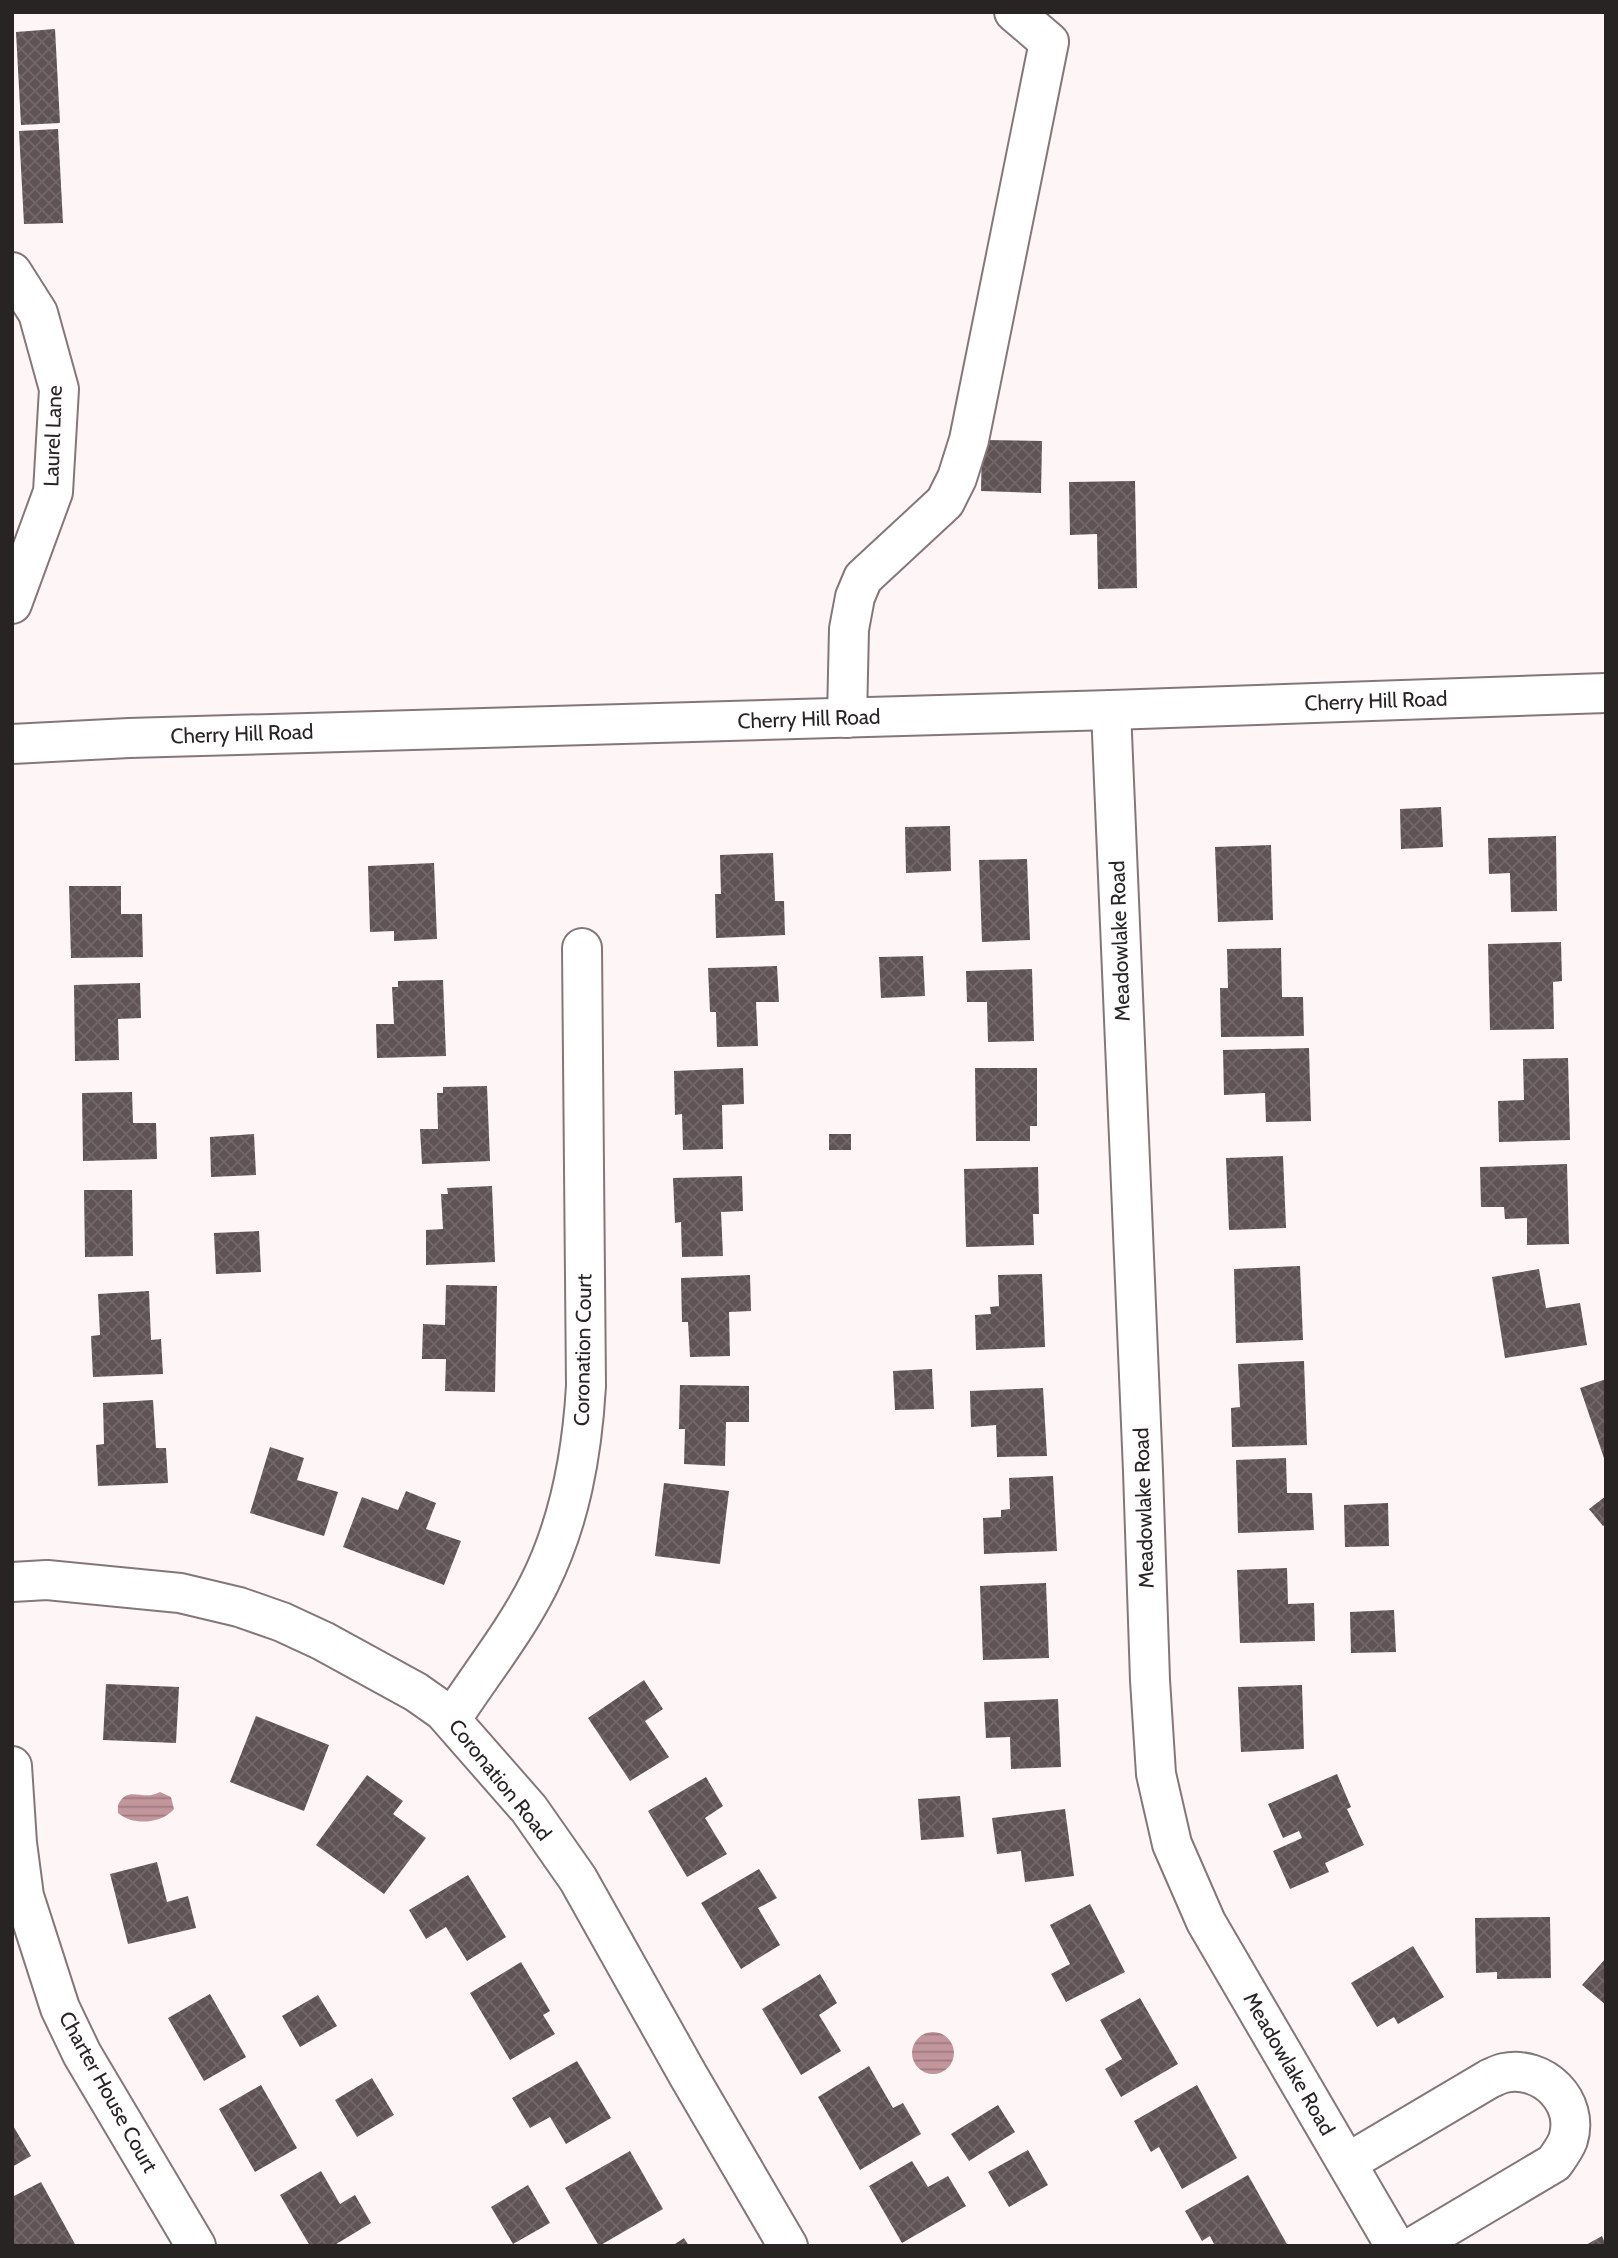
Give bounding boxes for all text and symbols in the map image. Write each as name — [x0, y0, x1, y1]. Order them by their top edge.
street label: Laurel Lane — [38, 385, 67, 487]
street label: Cherry Hill Road — [1304, 686, 1448, 715]
street label: Cherry Hill Road — [737, 704, 881, 733]
street label: Cherry Hill Road — [170, 719, 314, 748]
street label: Meadowlake Road — [1104, 860, 1135, 1022]
street label: Coronation Court — [569, 1274, 596, 1426]
street label: Meadowlake Road — [1128, 1427, 1159, 1589]
street label: Coronation Road — [444, 1714, 557, 1845]
street label: Meadowlake Road — [1238, 1988, 1341, 2140]
street label: Charter House Court — [54, 2007, 163, 2177]

